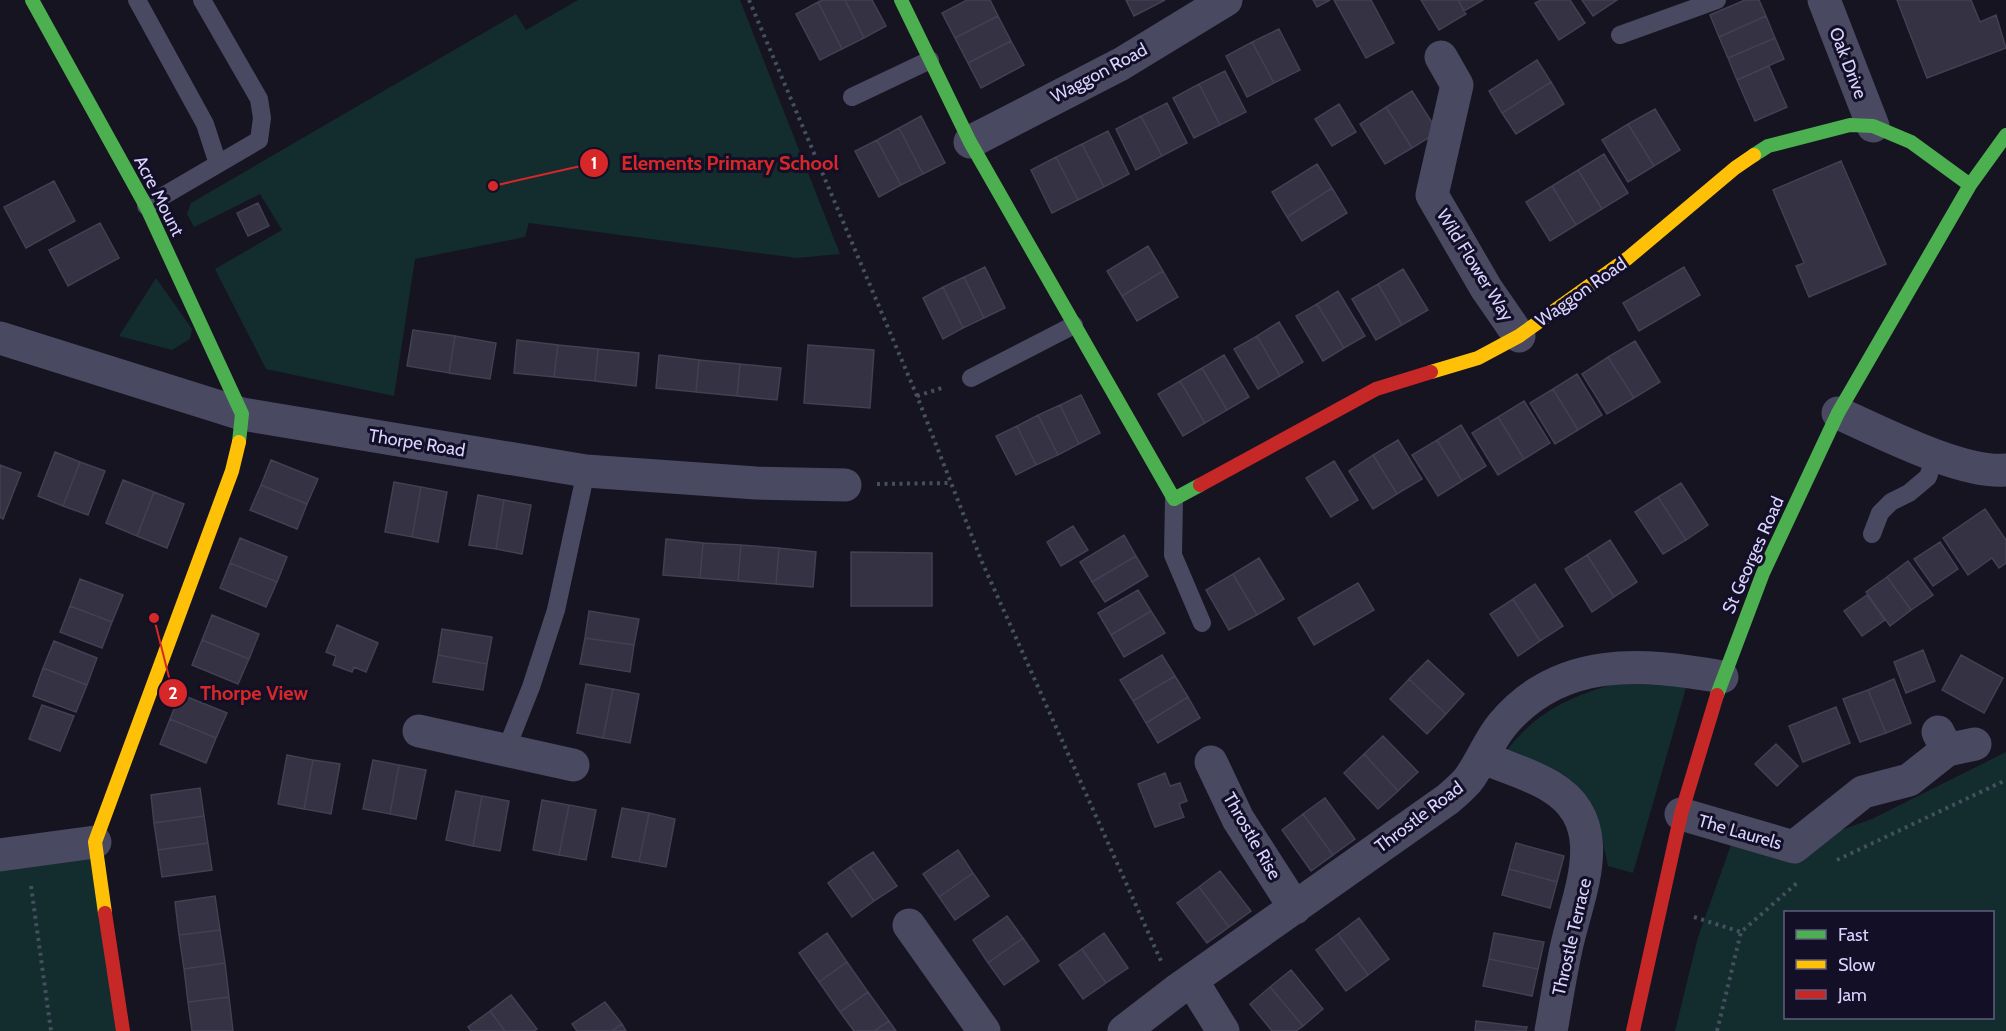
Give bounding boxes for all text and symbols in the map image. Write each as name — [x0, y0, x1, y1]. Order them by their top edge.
street label: Oak Drive — [1824, 24, 1872, 102]
street label: Waggon Road — [1047, 38, 1151, 108]
callout: Elements Primary School — [579, 144, 850, 182]
text: Elements Primary School — [621, 151, 839, 175]
street label: Acre Mount — [129, 152, 189, 240]
text: 1 — [591, 152, 597, 174]
street label: Wild Flower Way — [1432, 205, 1518, 325]
street label: Waggon Road — [1531, 253, 1631, 331]
street label: Thorpe Road — [367, 425, 467, 461]
street label: St Georges Road — [1717, 493, 1789, 617]
callout: Thorpe View — [158, 674, 320, 712]
text: Thorpe View — [200, 681, 309, 705]
text: 2 — [168, 682, 178, 704]
street label: Throstle Road — [1371, 777, 1467, 857]
street label: Throstle Rise — [1218, 789, 1286, 883]
street label: The Laurels — [1696, 810, 1784, 854]
street label: Throstle Terrace — [1548, 876, 1596, 998]
legend — [1784, 911, 1994, 1019]
text: Fast — [1838, 924, 1869, 946]
text: Slow — [1838, 954, 1875, 976]
text: Jam — [1837, 984, 1867, 1006]

